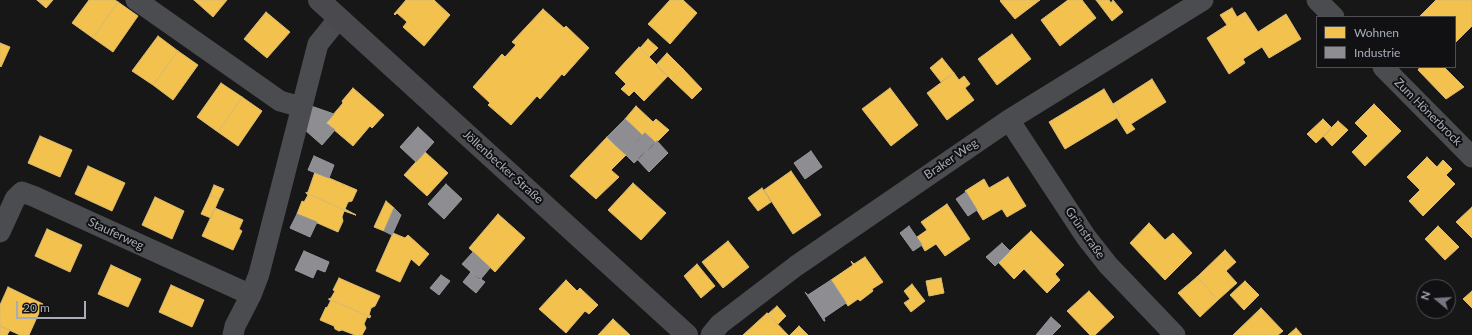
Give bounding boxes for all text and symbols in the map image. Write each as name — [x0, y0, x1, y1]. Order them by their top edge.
legend — [1316, 16, 1456, 68]
text: Wohnen — [1354, 25, 1399, 40]
text: Industrie — [1354, 45, 1400, 60]
street label: Zum Hönerbrock — [1391, 75, 1465, 149]
street label: Jöllenbecker Straße — [460, 127, 546, 207]
street label: Braker Weg — [921, 136, 981, 182]
street label: Grünstraße — [1062, 205, 1108, 261]
street label: Stauferweg — [86, 215, 146, 253]
north arrow — [1416, 279, 1456, 319]
text: N — [1418, 289, 1433, 301]
scale bar — [18, 293, 88, 319]
text: 20 m — [23, 300, 50, 315]

